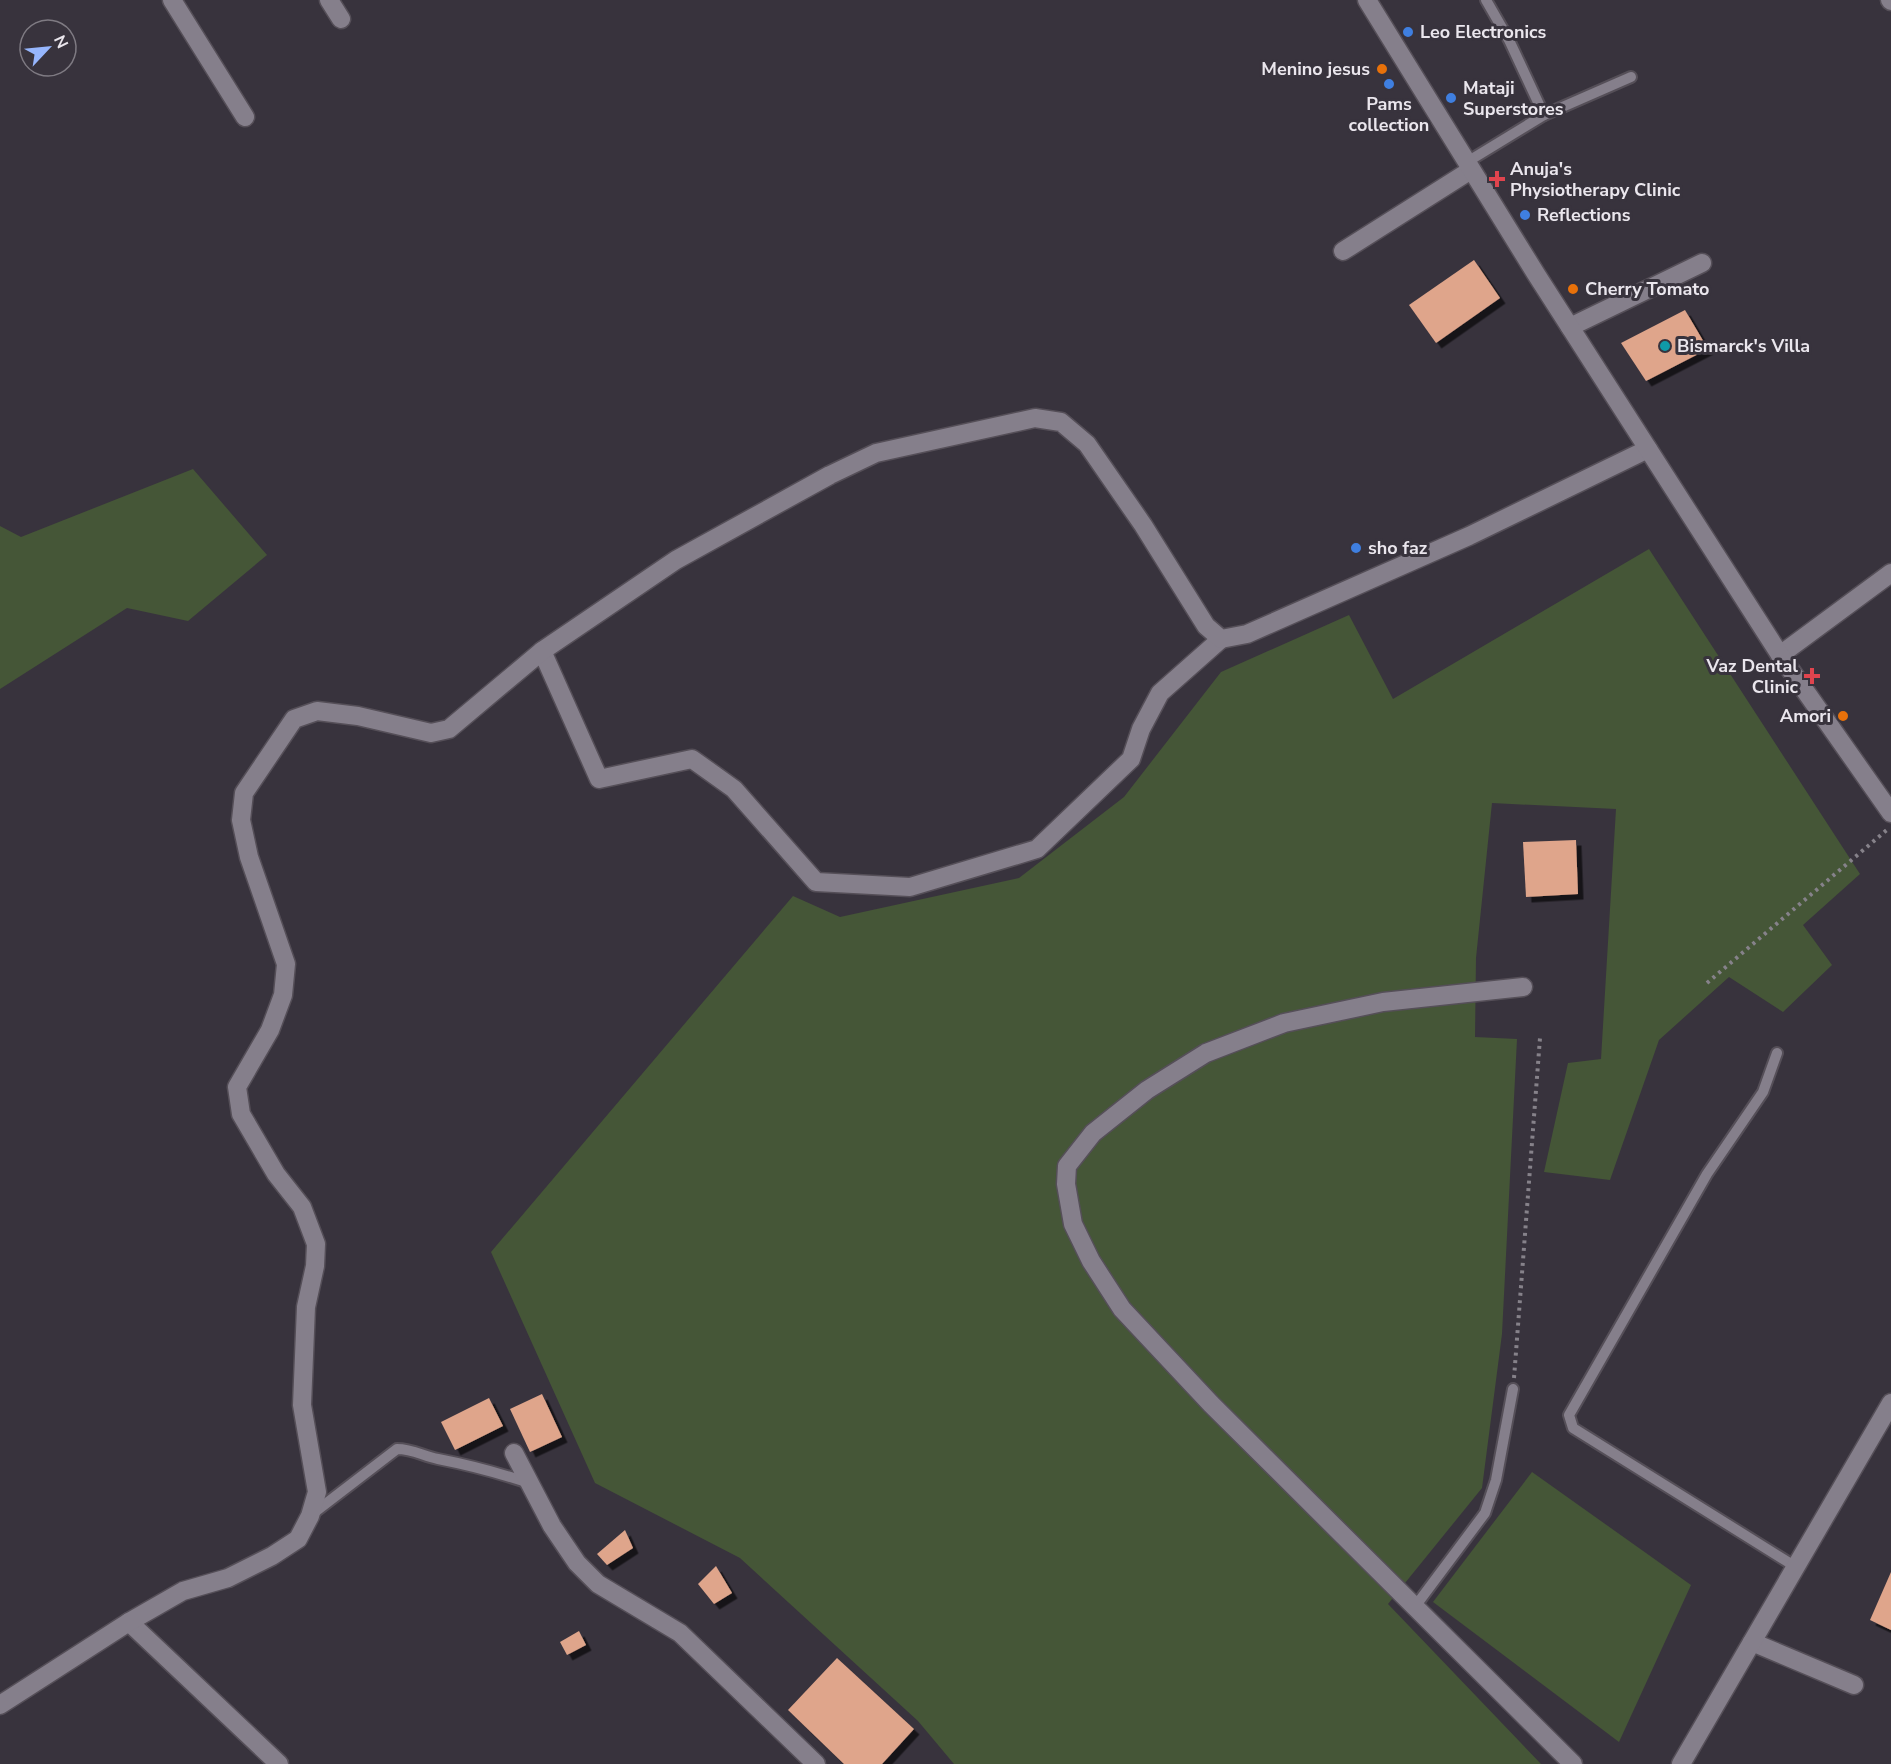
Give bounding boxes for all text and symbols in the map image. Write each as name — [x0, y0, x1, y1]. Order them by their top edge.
north arrow — [18, 18, 78, 78]
place label: Leo Electronics — [1420, 20, 1547, 44]
marker: Leo Electronics — [1401, 25, 1415, 39]
text: N — [48, 32, 73, 52]
place label: Menino jesus — [1261, 57, 1370, 81]
marker: Menino jesus — [1375, 62, 1389, 76]
place label: Mataji Superstores — [1463, 76, 1564, 121]
marker: Pams collection — [1382, 77, 1396, 91]
marker: Mataji Superstores — [1444, 91, 1458, 105]
place label: Pams collection — [1349, 92, 1429, 137]
place label: Anuja's Physiotherapy Clinic — [1510, 157, 1681, 202]
marker: Anuja's Physiotherapy Clinic — [1488, 170, 1506, 188]
place label: Reflections — [1537, 203, 1631, 227]
marker: Reflections — [1518, 208, 1532, 222]
place label: Cherry Tomato — [1585, 277, 1709, 301]
marker: Cherry Tomato — [1566, 282, 1580, 296]
place label: Bismarck's Villa — [1677, 334, 1810, 358]
marker: Bismarck's Villa — [1658, 339, 1672, 353]
place label: sho faz — [1368, 536, 1428, 560]
marker: sho faz — [1349, 541, 1363, 555]
place label: Vaz Dental Clinic — [1706, 654, 1799, 699]
marker: Vaz Dental Clinic — [1803, 667, 1821, 685]
place label: Amori — [1780, 704, 1831, 728]
marker: Amori — [1836, 709, 1850, 723]

